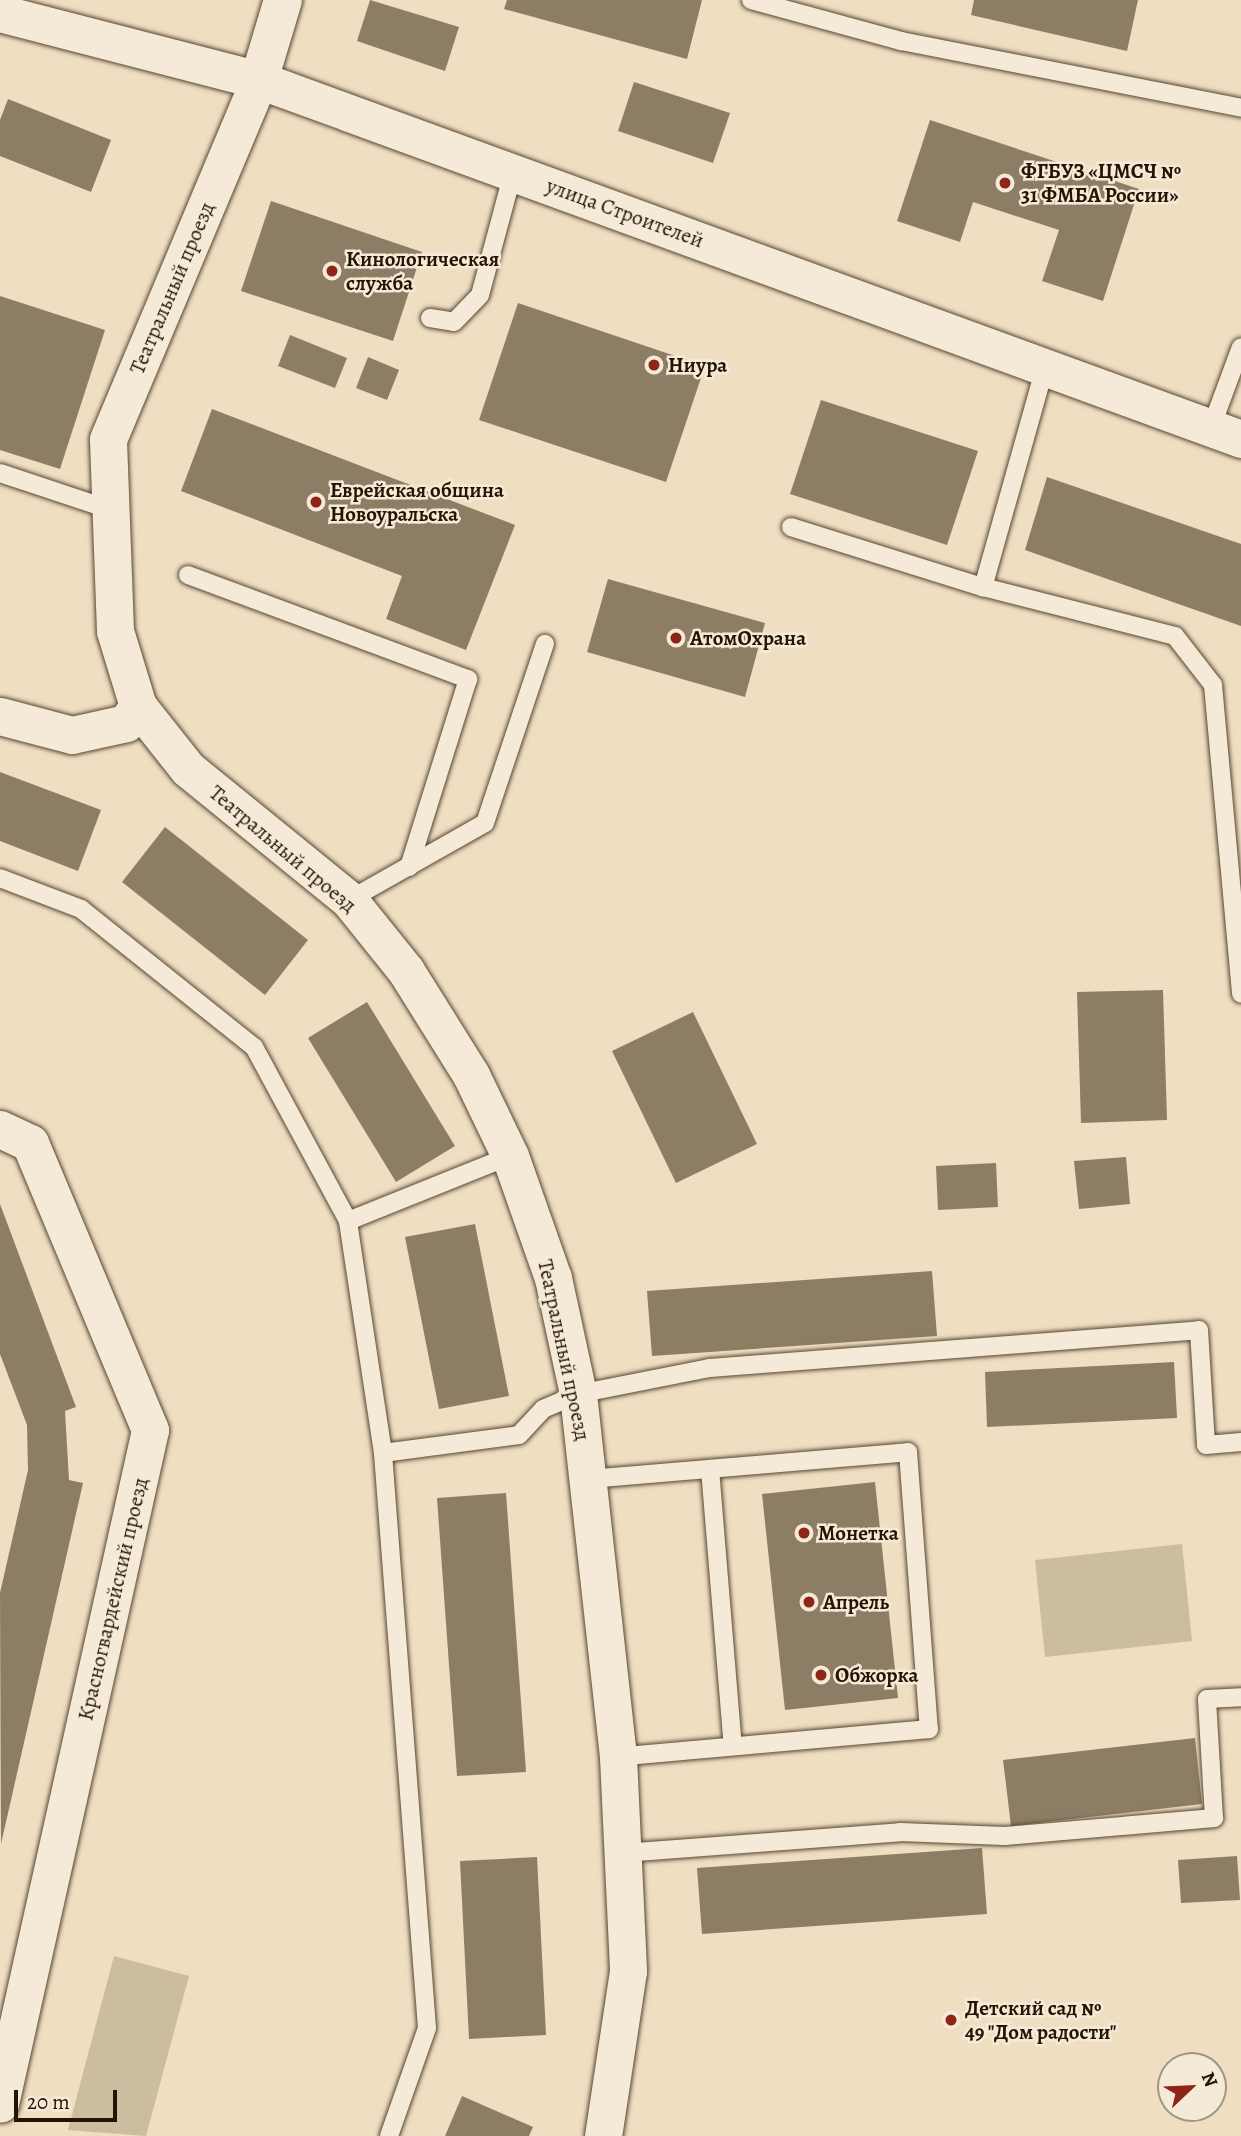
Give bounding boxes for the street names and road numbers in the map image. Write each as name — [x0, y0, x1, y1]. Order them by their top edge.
street label: улица Строителей — [543, 173, 707, 253]
street label: Театральный проезд — [124, 198, 220, 378]
street label: Театральный проезд — [204, 780, 362, 918]
street label: Театральный проезд — [533, 1257, 595, 1443]
street label: Красногвардейский проезд — [73, 1475, 153, 1723]

